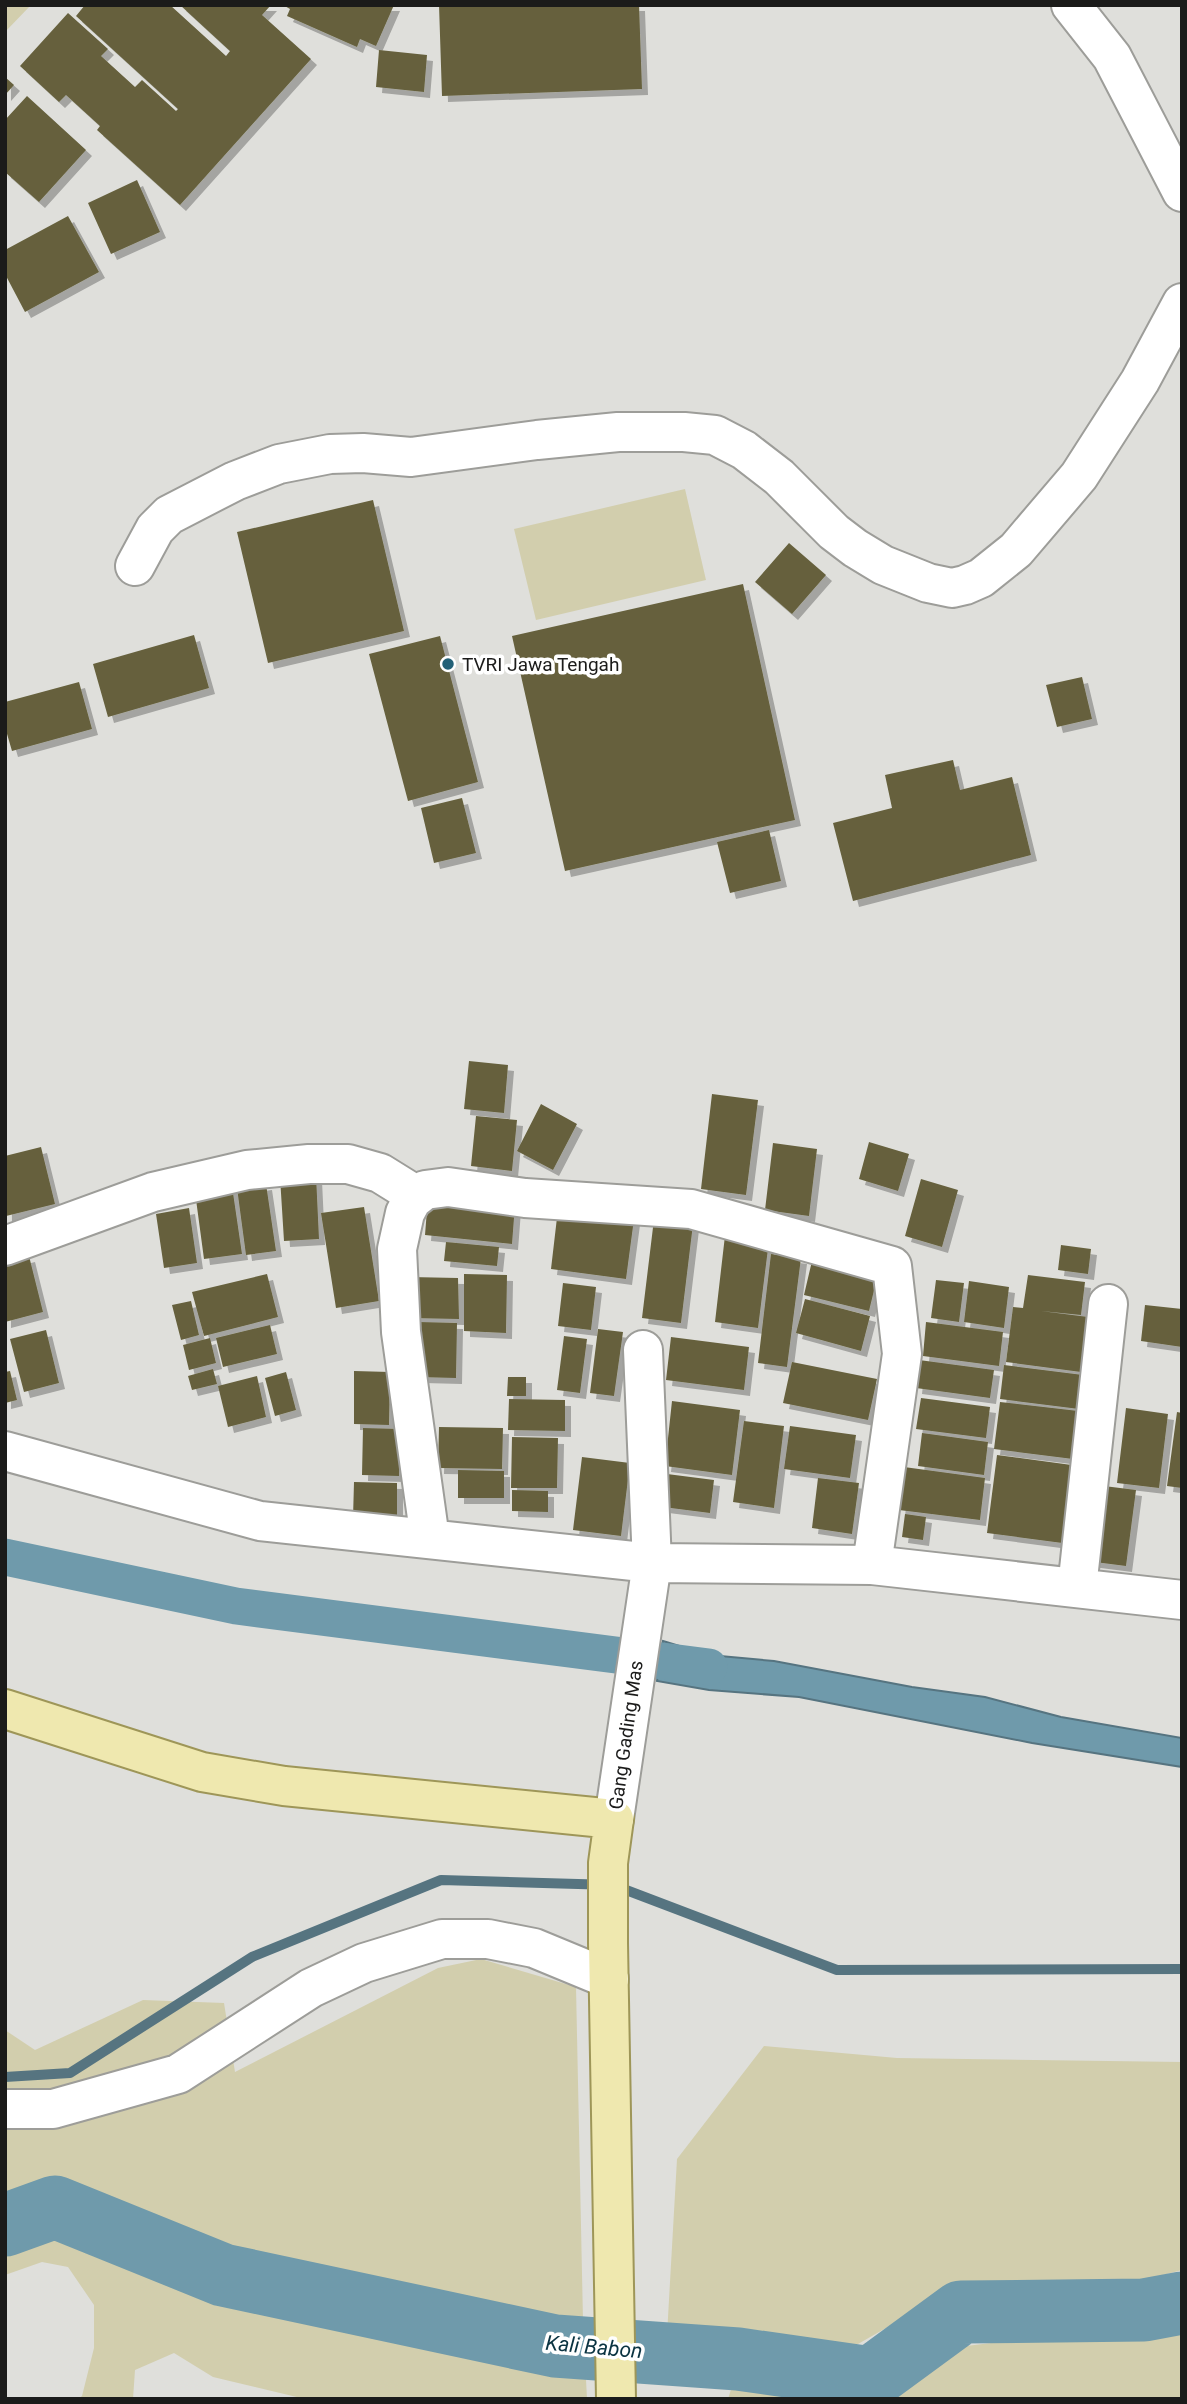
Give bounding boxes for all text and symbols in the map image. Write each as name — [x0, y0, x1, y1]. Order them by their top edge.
place label: TVRI Jawa Tengah — [462, 653, 619, 676]
marker: TVRI Jawa Tengah — [440, 656, 456, 672]
street label: Gang Gading Mas — [604, 1659, 648, 1811]
water label: Kali Babon — [545, 2331, 643, 2363]

